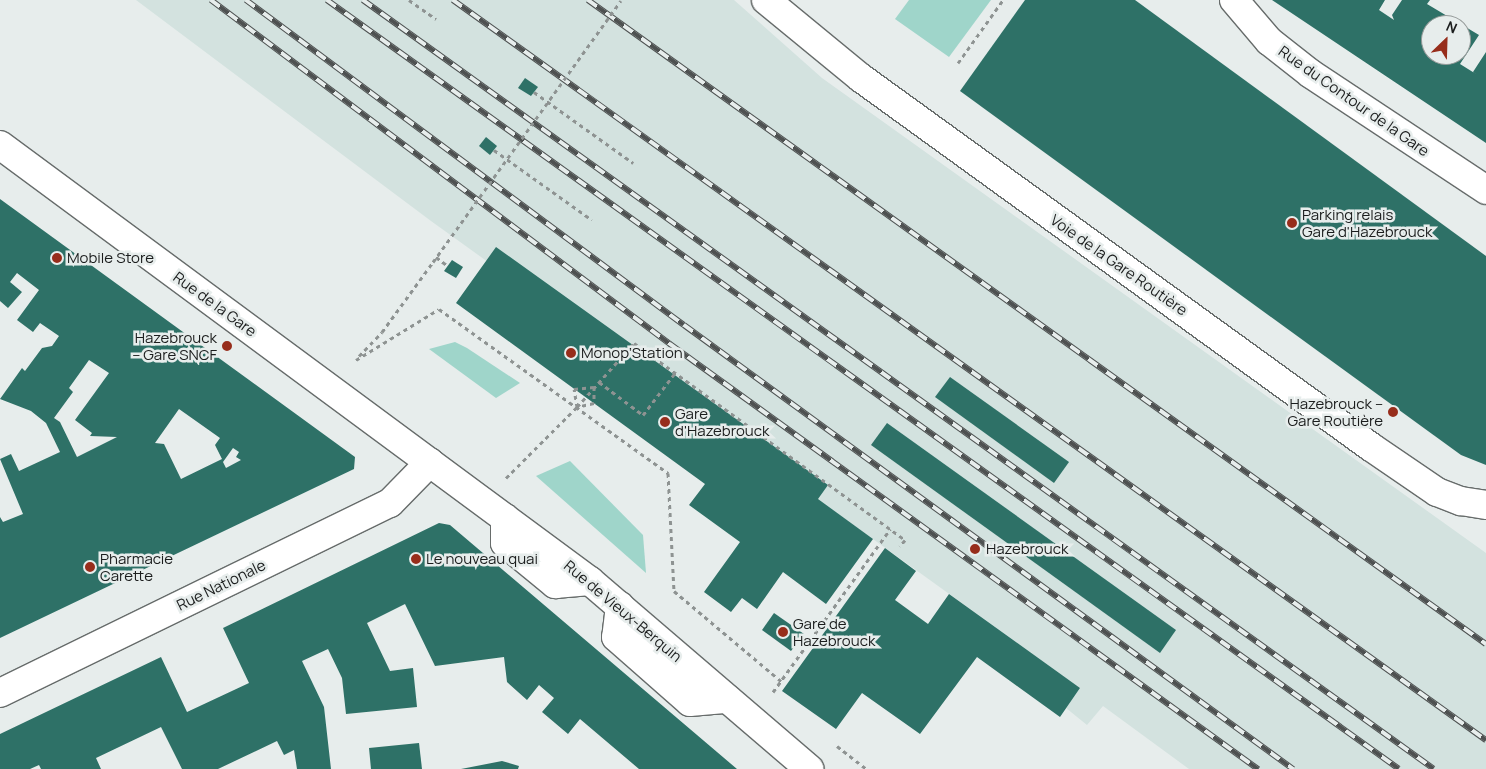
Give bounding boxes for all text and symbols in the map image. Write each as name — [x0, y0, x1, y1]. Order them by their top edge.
north arrow — [1421, 15, 1471, 65]
text: N — [1443, 16, 1460, 37]
street label: Rue du Contour de la Gare — [1275, 42, 1433, 160]
place label: Parking relais Gare d'Hazebrouck — [1302, 205, 1432, 240]
street label: Voie de la Gare Routière — [1047, 211, 1191, 319]
marker: Parking relais Gare d'Hazebrouck — [1286, 217, 1298, 229]
place label: Mobile Store — [67, 249, 154, 267]
marker: Mobile Store — [51, 252, 63, 264]
street label: Rue de la Gare — [170, 268, 260, 340]
place label: Hazebrouck – Gare SNCF — [132, 328, 217, 363]
marker: Hazebrouck – Gare SNCF — [221, 340, 233, 352]
place label: Monop’Station — [581, 344, 683, 362]
marker: Monop’Station — [565, 347, 577, 359]
place label: Hazebrouck – Gare Routière — [1288, 394, 1383, 429]
place label: Gare d'Hazebrouck — [675, 404, 769, 439]
marker: Hazebrouck – Gare Routière — [1387, 406, 1399, 418]
marker: Gare d'Hazebrouck — [659, 416, 671, 428]
place label: Hazebrouck — [986, 540, 1068, 558]
marker: Hazebrouck — [968, 542, 982, 556]
place label: Pharmacie Carette — [100, 549, 173, 584]
place label: Le nouveau quai — [426, 550, 538, 568]
marker: Le nouveau quai — [410, 553, 422, 565]
street label: Rue Nationale — [174, 556, 268, 614]
street label: Rue de Vieux-Berquin — [560, 556, 686, 666]
marker: Pharmacie Carette — [84, 561, 96, 573]
place label: Gare de Hazebrouck — [793, 614, 875, 649]
marker: Gare de Hazebrouck — [777, 626, 789, 638]

